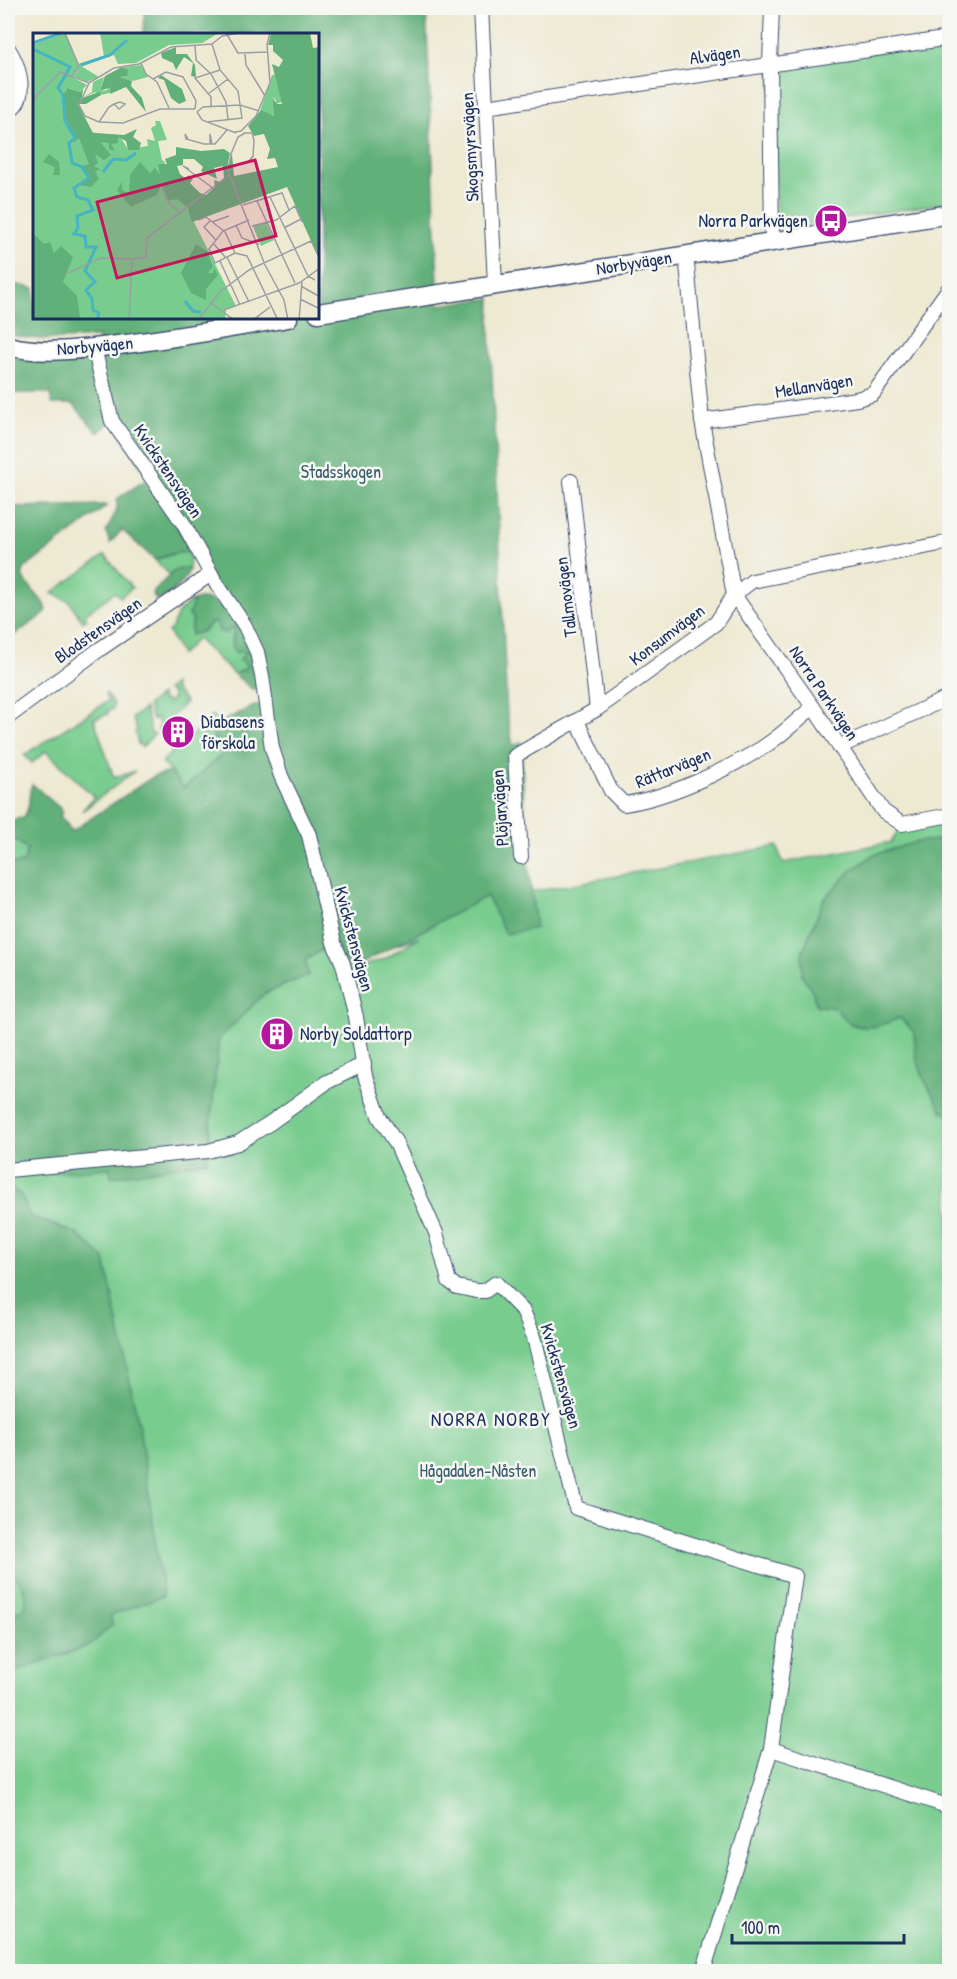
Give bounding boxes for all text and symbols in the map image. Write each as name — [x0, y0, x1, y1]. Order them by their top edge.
inset map — [33, 33, 320, 320]
street label: Alvägen — [688, 39, 742, 70]
street label: Skogsmyrsvägen — [454, 92, 485, 202]
bus stop icon: Norra Parkvägen — [813, 203, 849, 239]
place label: Norra Parkvägen — [698, 208, 808, 233]
street label: Norbyvägen — [594, 244, 674, 281]
street label: Norbyvägen — [56, 330, 134, 361]
street label: Mellanvägen — [773, 367, 855, 404]
street label: Kvickstensvägen — [128, 419, 209, 522]
park label: Stadsskogen — [301, 459, 381, 484]
street label: Tallmovägen — [548, 556, 583, 638]
street label: Blodstensvägen — [49, 590, 146, 669]
street label: Konsumvägen — [624, 598, 710, 671]
street label: Norra Parkvägen — [783, 640, 865, 745]
place label: Diabasens förskola — [201, 709, 264, 755]
building icon: Diabasens förskola — [160, 714, 196, 750]
street label: Rättarvägen — [631, 741, 714, 794]
street label: Plöjarvägen — [484, 769, 515, 847]
street label: Kvickstensvägen — [328, 883, 381, 994]
building icon: Norby Soldattorp — [259, 1016, 295, 1052]
place label: Norby Soldattorp — [300, 1021, 412, 1046]
street label: Kvickstensvägen — [535, 1320, 588, 1431]
district label: NORRA NORBY — [431, 1405, 551, 1432]
park label: Hågadalen-Nåsten — [419, 1458, 537, 1483]
scale bar — [732, 1907, 904, 1945]
text: 100 m — [741, 1915, 780, 1940]

